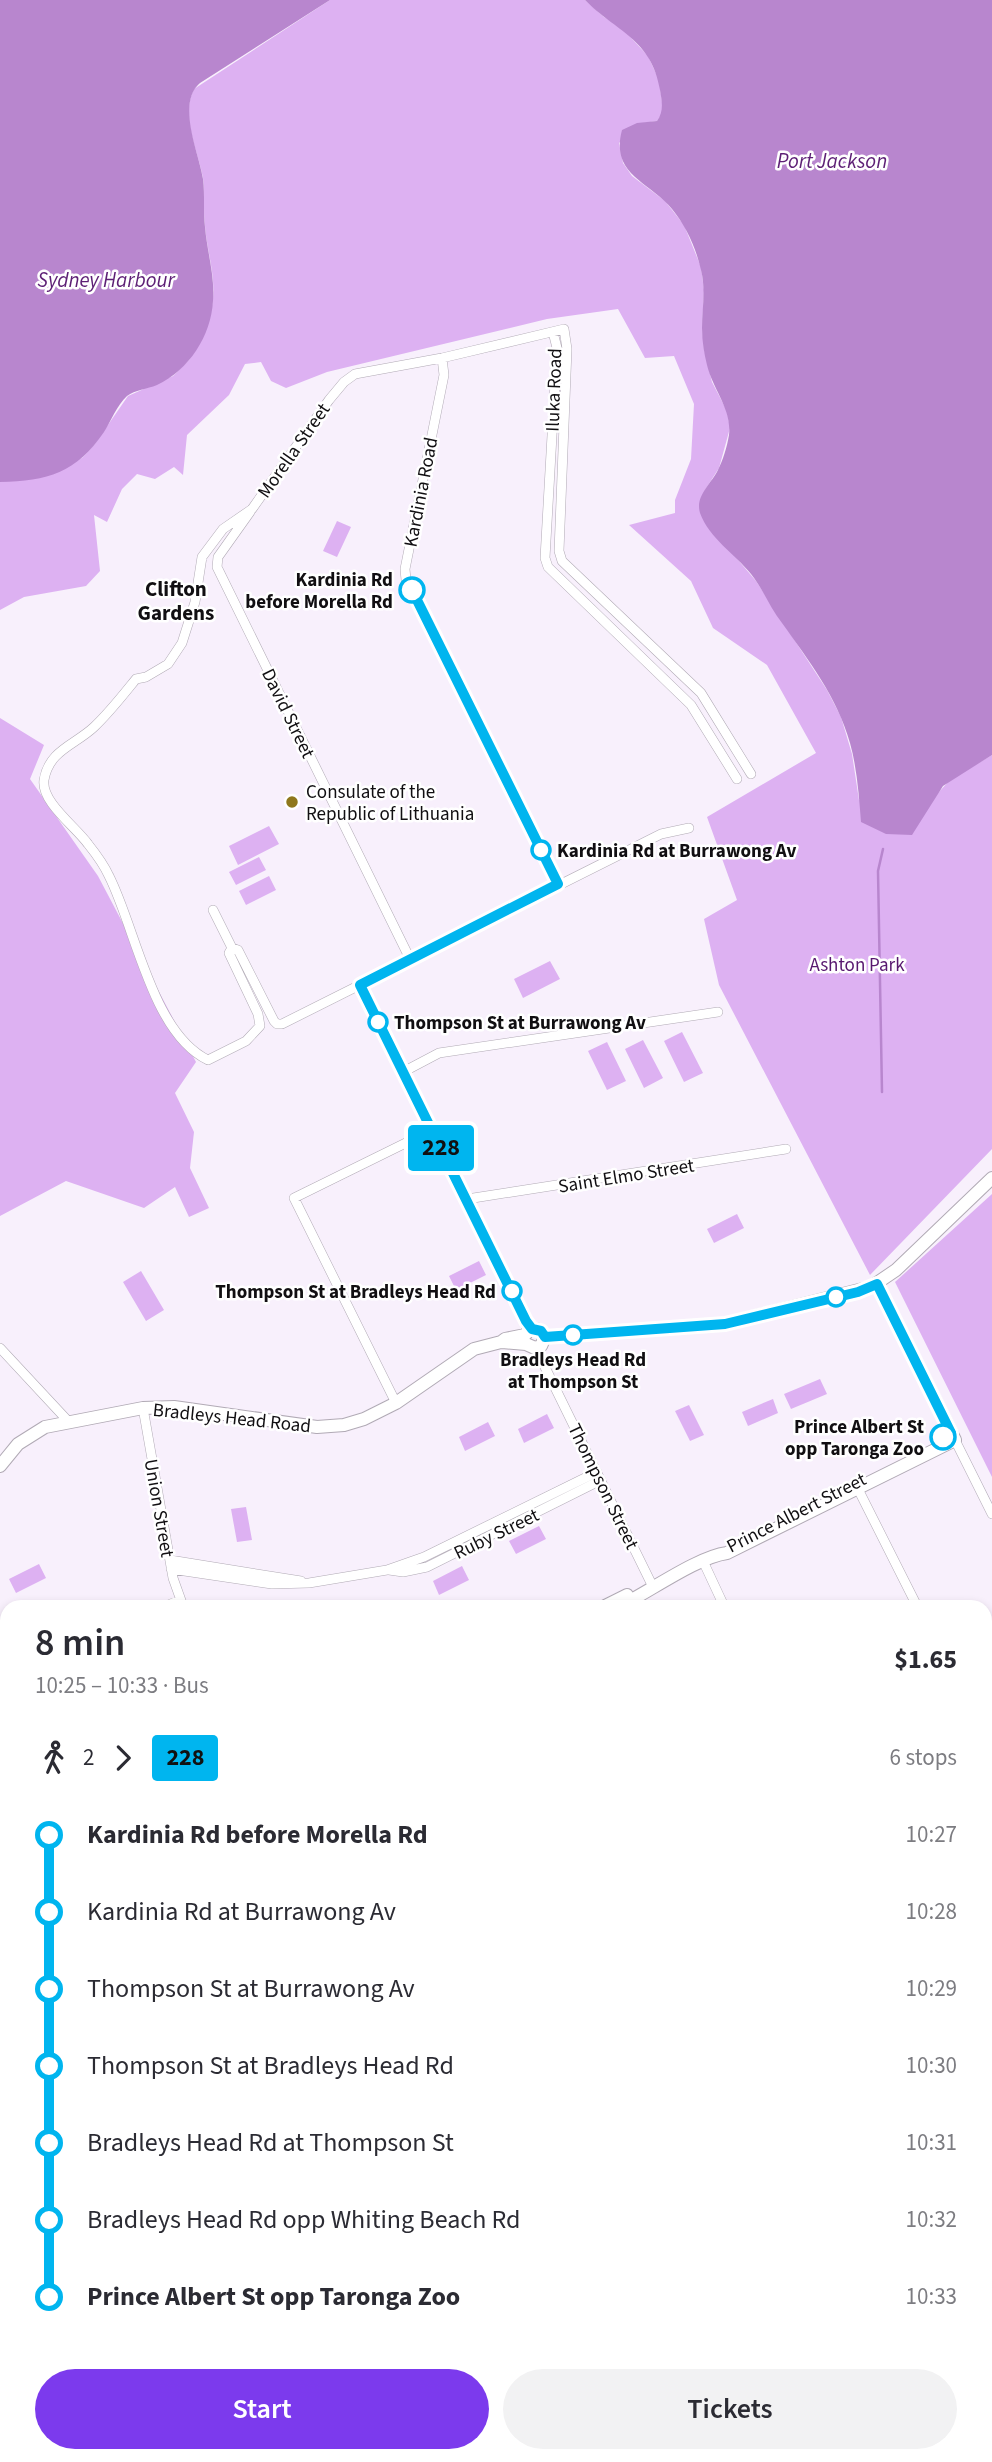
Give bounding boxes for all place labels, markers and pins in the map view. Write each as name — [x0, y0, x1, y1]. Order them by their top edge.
place label: Kardinia Rd before Morella Rd — [245, 567, 393, 616]
marker: Kardinia Rd before Morella Rd — [399, 577, 425, 603]
place label: Consulate of the Republic of Lithuania — [306, 779, 474, 828]
marker: Consulate of the Republic of Lithuania — [284, 794, 300, 810]
place label: Kardinia Rd at Burrawong Av — [557, 838, 796, 865]
marker: Kardinia Rd at Burrawong Av — [531, 840, 551, 860]
place label: Thompson St at Burrawong Av — [394, 1010, 646, 1037]
marker: Thompson St at Burrawong Av — [368, 1012, 388, 1032]
place label: Thompson St at Bradleys Head Rd — [215, 1279, 496, 1306]
marker: Thompson St at Bradleys Head Rd — [502, 1281, 522, 1301]
unlabelled marker — [826, 1287, 846, 1307]
marker: Bradleys Head Rd at Thompson St — [563, 1325, 583, 1345]
place label: Bradleys Head Rd at Thompson St — [500, 1347, 646, 1396]
place label: Prince Albert St opp Taronga Zoo — [785, 1414, 924, 1463]
marker: Prince Albert St opp Taronga Zoo — [930, 1424, 956, 1450]

